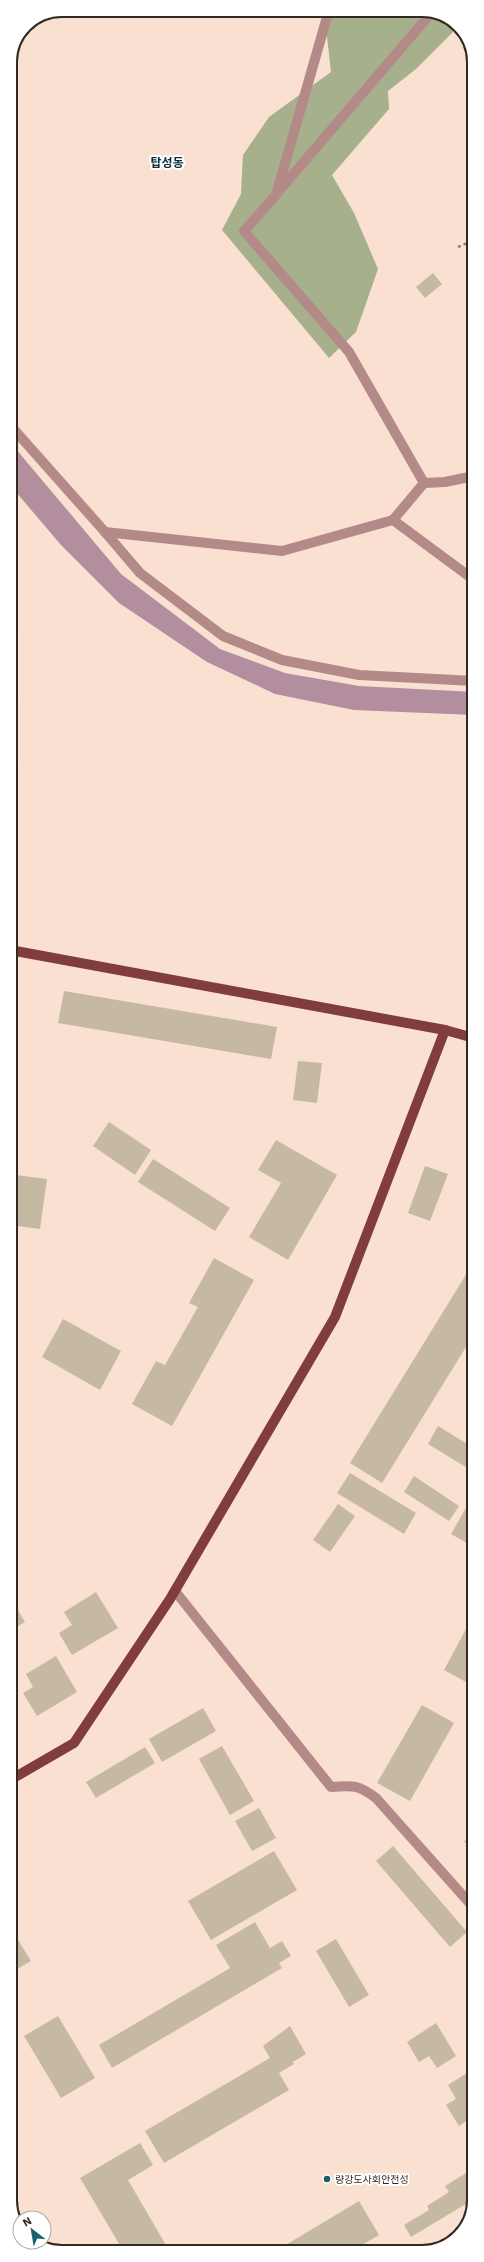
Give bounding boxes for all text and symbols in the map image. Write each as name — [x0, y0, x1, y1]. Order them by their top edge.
district label: 탑성동 — [150, 156, 184, 170]
marker: 량강도사회안전성 — [322, 2174, 332, 2184]
place label: 량강도사회안전성 — [335, 2174, 409, 2185]
north arrow — [12, 2210, 52, 2250]
text: N — [20, 2214, 34, 2230]

